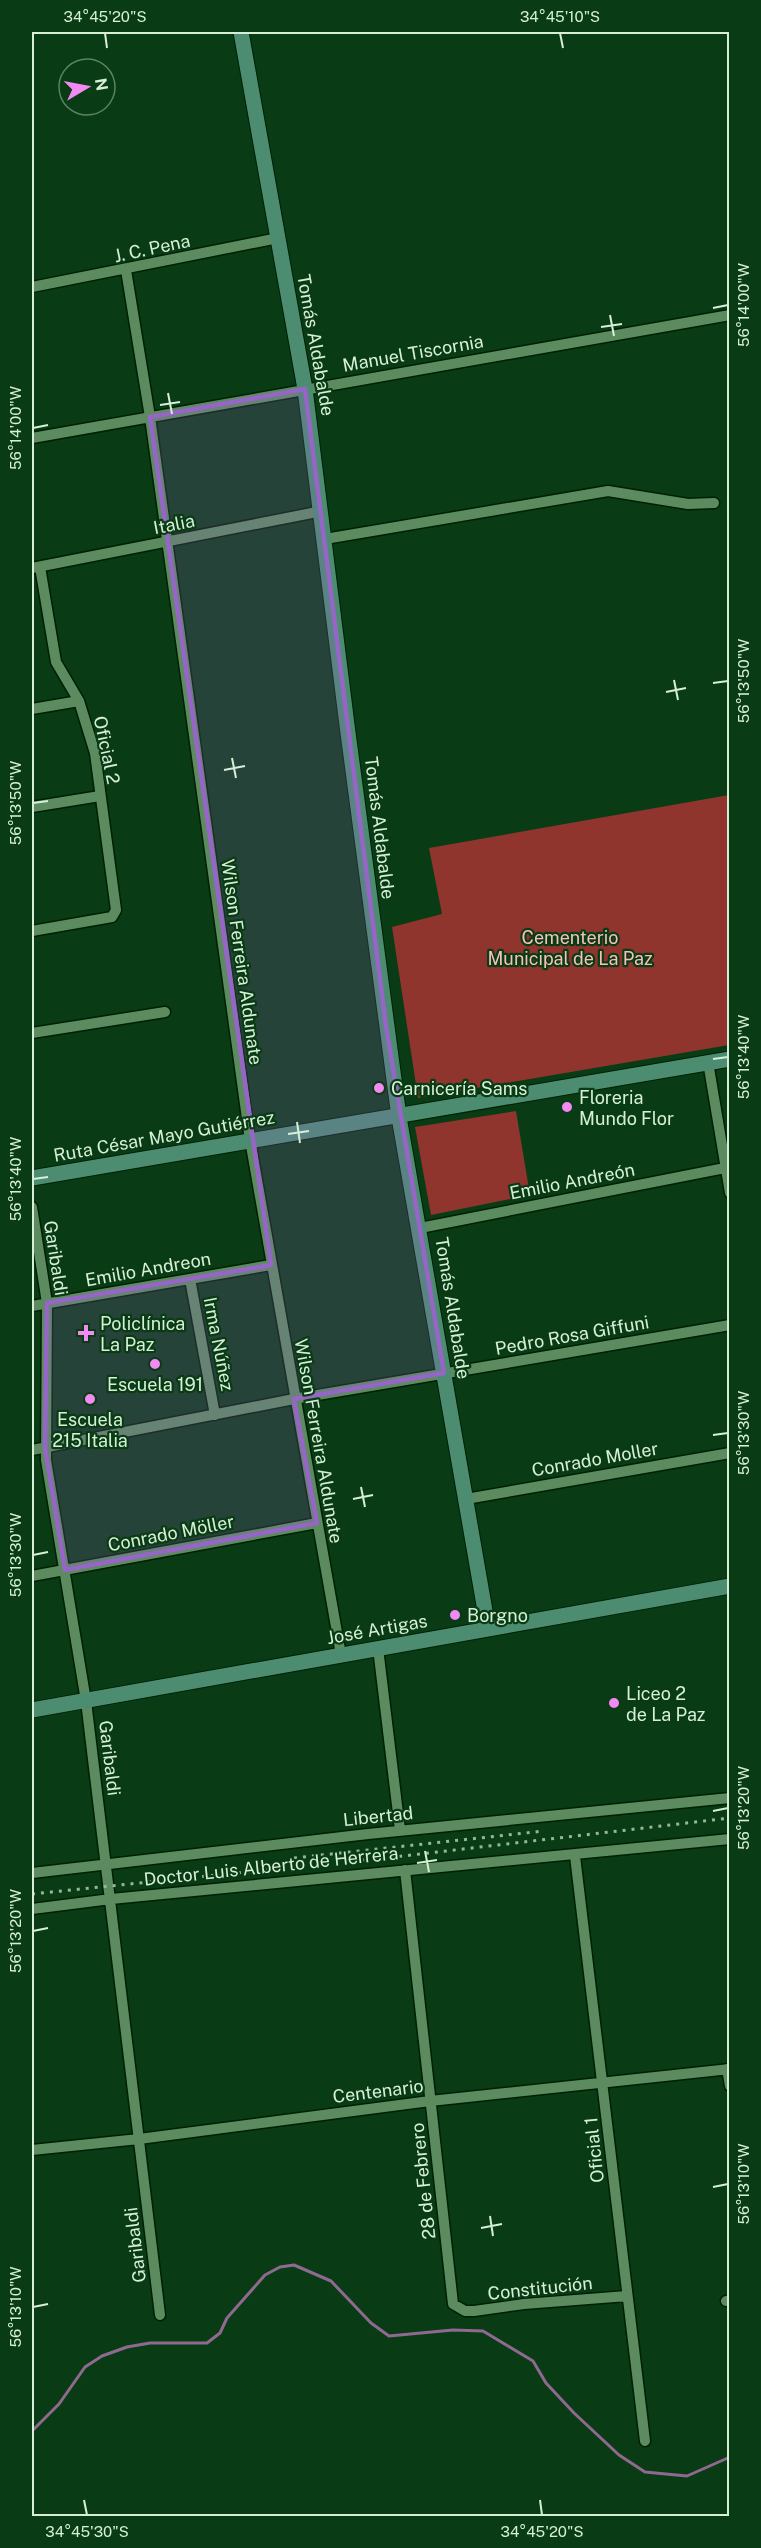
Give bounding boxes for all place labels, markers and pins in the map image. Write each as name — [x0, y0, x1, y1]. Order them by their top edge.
place label: Carnicería Sams — [391, 1078, 527, 1099]
marker: Carnicería Sams — [372, 1081, 386, 1095]
place label: Floreria Mundo Flor — [579, 1087, 674, 1129]
marker: Floreria Mundo Flor — [560, 1100, 574, 1114]
place label: Policlínica La Paz — [100, 1313, 185, 1355]
marker: Policlínica La Paz — [77, 1324, 95, 1342]
marker: Escuela 191 — [148, 1357, 162, 1371]
place label: Escuela 191 — [107, 1374, 203, 1395]
marker: Escuela 215 Italia — [83, 1392, 97, 1406]
place label: Escuela 215 Italia — [52, 1409, 128, 1451]
place label: Borgno — [467, 1605, 528, 1626]
marker: Borgno — [448, 1608, 462, 1622]
place label: Liceo 2 de La Paz — [626, 1683, 705, 1725]
marker: Liceo 2 de La Paz — [607, 1696, 621, 1710]

